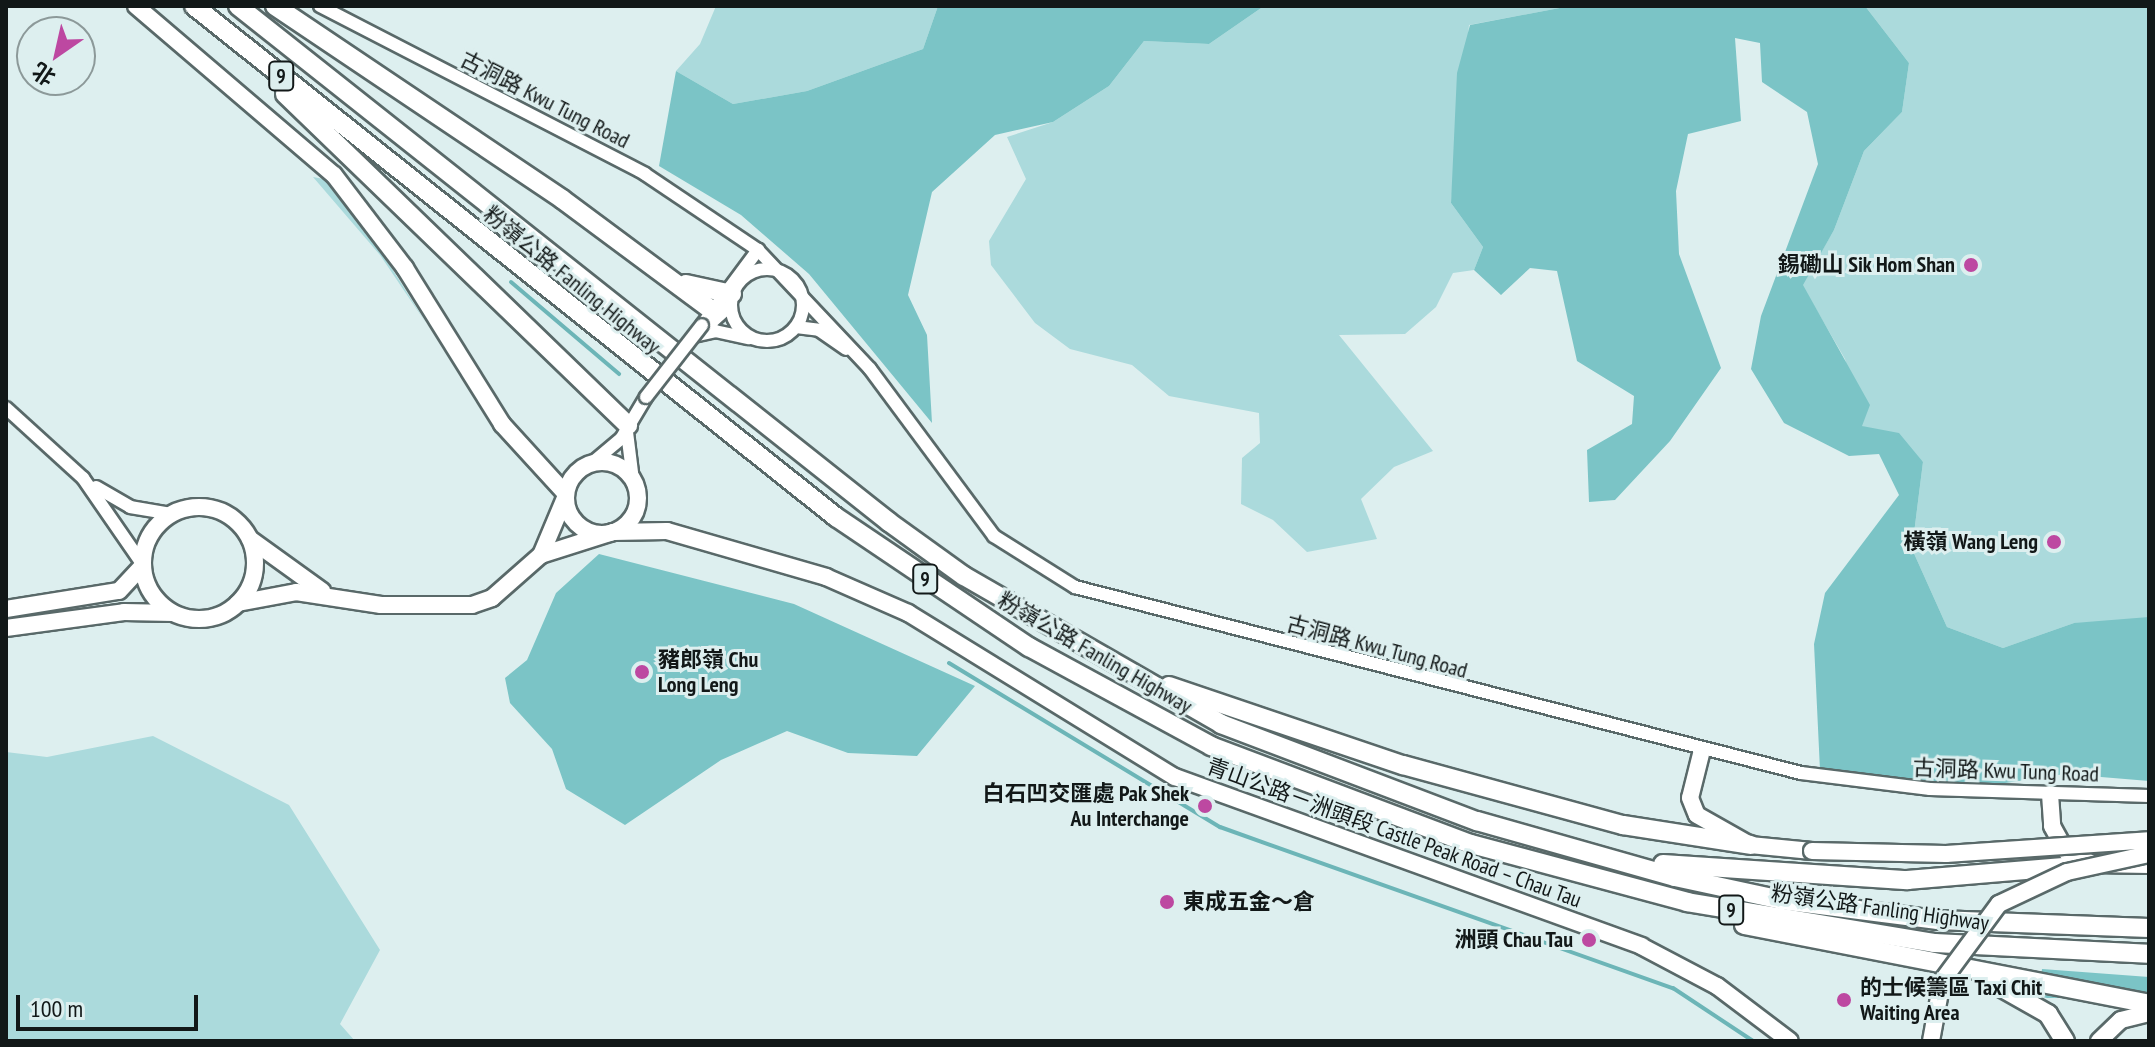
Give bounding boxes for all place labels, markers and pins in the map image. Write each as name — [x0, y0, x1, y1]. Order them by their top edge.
place label: 錫磡山 Sik Hom Shan — [1777, 252, 1955, 278]
marker: 錫磡山 Sik Hom Shan — [1962, 256, 1980, 274]
place label: 橫嶺 Wang Leng — [1904, 529, 2038, 555]
marker: 橫嶺 Wang Leng — [2045, 533, 2063, 551]
place label: 豬郎嶺 Chu Long Leng — [658, 646, 758, 698]
marker: 豬郎嶺 Chu Long Leng — [633, 663, 651, 681]
place label: 白石凹交匯處 Pak Shek Au Interchange — [982, 780, 1189, 832]
marker: 白石凹交匯處 Pak Shek Au Interchange — [1196, 797, 1214, 815]
place label: 東成五金～倉 — [1183, 889, 1315, 915]
marker: 東成五金～倉 — [1158, 893, 1176, 911]
place label: 洲頭 Chau Tau — [1454, 927, 1573, 953]
marker: 洲頭 Chau Tau — [1580, 931, 1598, 949]
place label: 的士候籌區 Taxi Chit Waiting Area — [1860, 974, 2043, 1026]
marker: 的士候籌區 Taxi Chit Waiting Area — [1835, 991, 1853, 1009]

